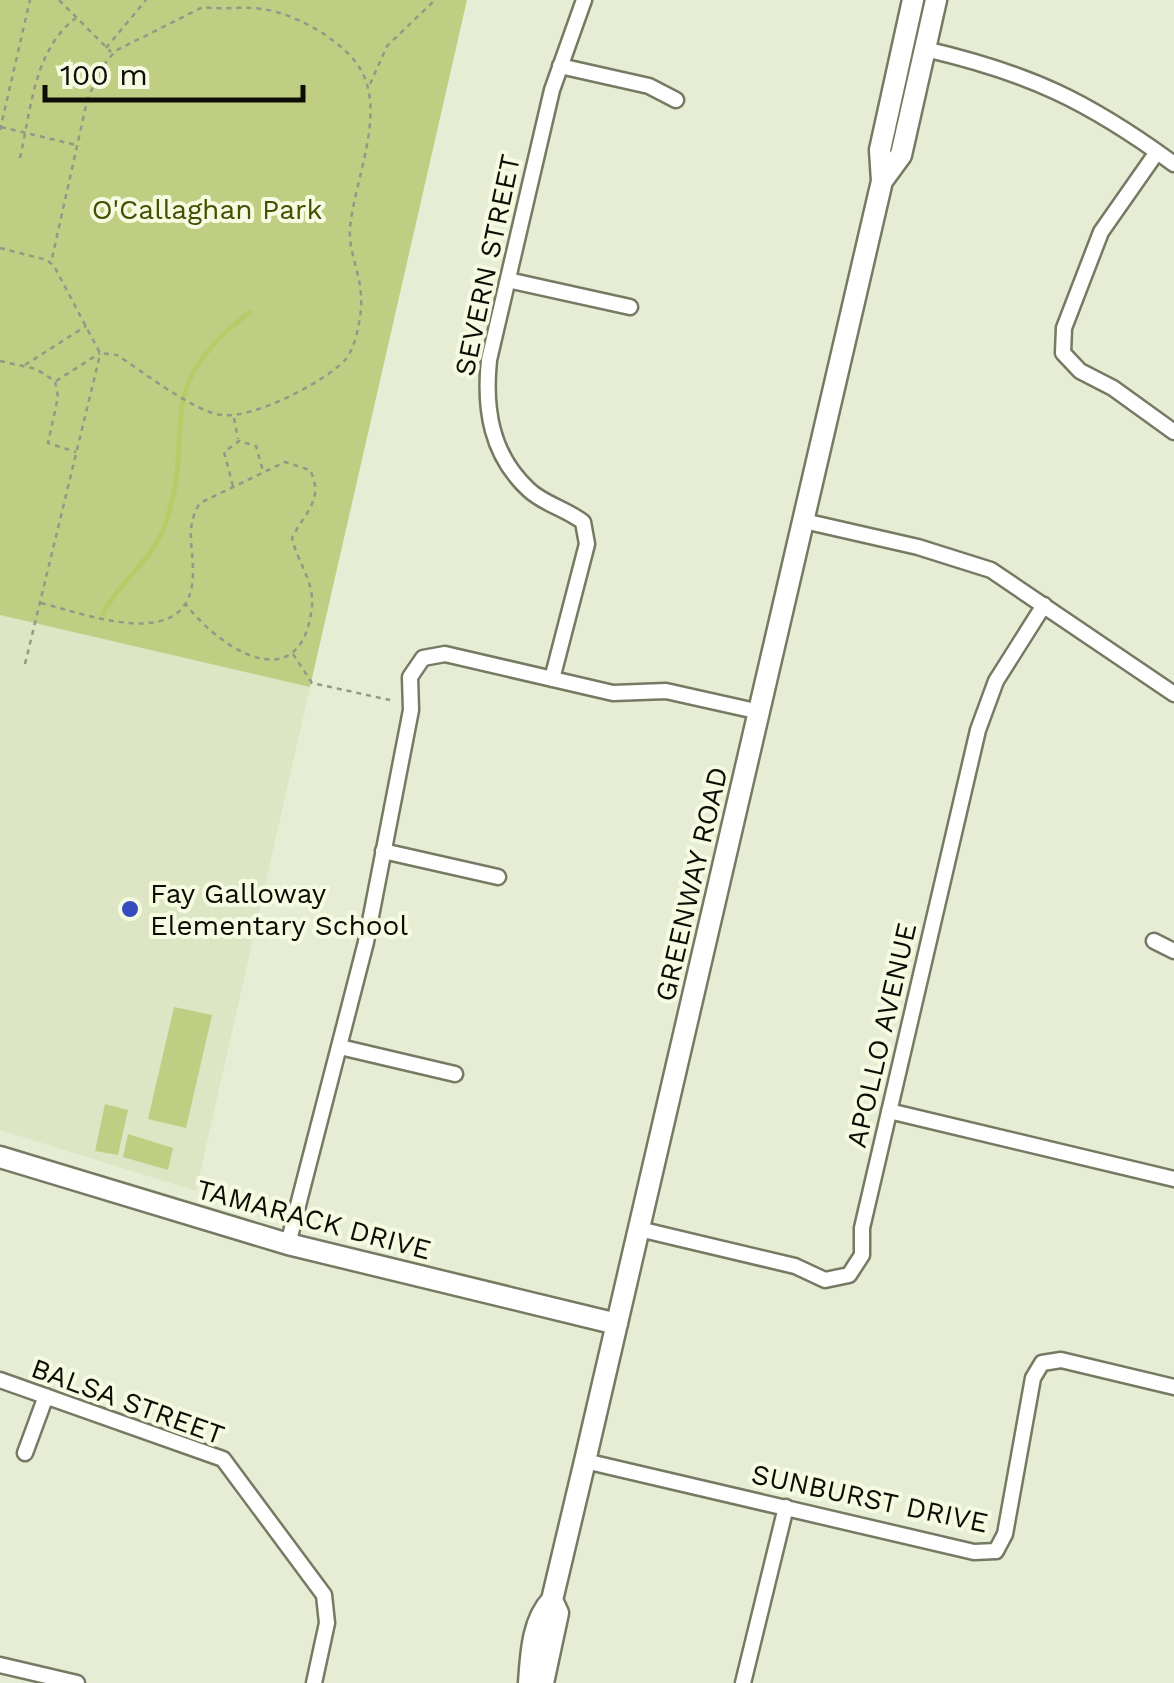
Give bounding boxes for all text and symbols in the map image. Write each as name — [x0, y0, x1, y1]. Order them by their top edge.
scale bar — [45, 40, 302, 102]
text: 100 m — [60, 57, 148, 92]
street label: SEVERN STREET — [448, 151, 527, 379]
park label: O'Callaghan Park — [92, 193, 322, 226]
street label: GREENWAY ROAD — [648, 764, 734, 1004]
place label: Fay Galloway Elementary School — [150, 877, 408, 942]
marker: Fay Galloway Elementary School — [119, 898, 141, 920]
street label: APOLLO AVENUE — [840, 919, 923, 1151]
street label: TAMARACK DRIVE — [193, 1172, 435, 1267]
street label: BALSA STREET — [27, 1351, 229, 1452]
street label: SUNBURST DRIVE — [749, 1457, 991, 1540]

